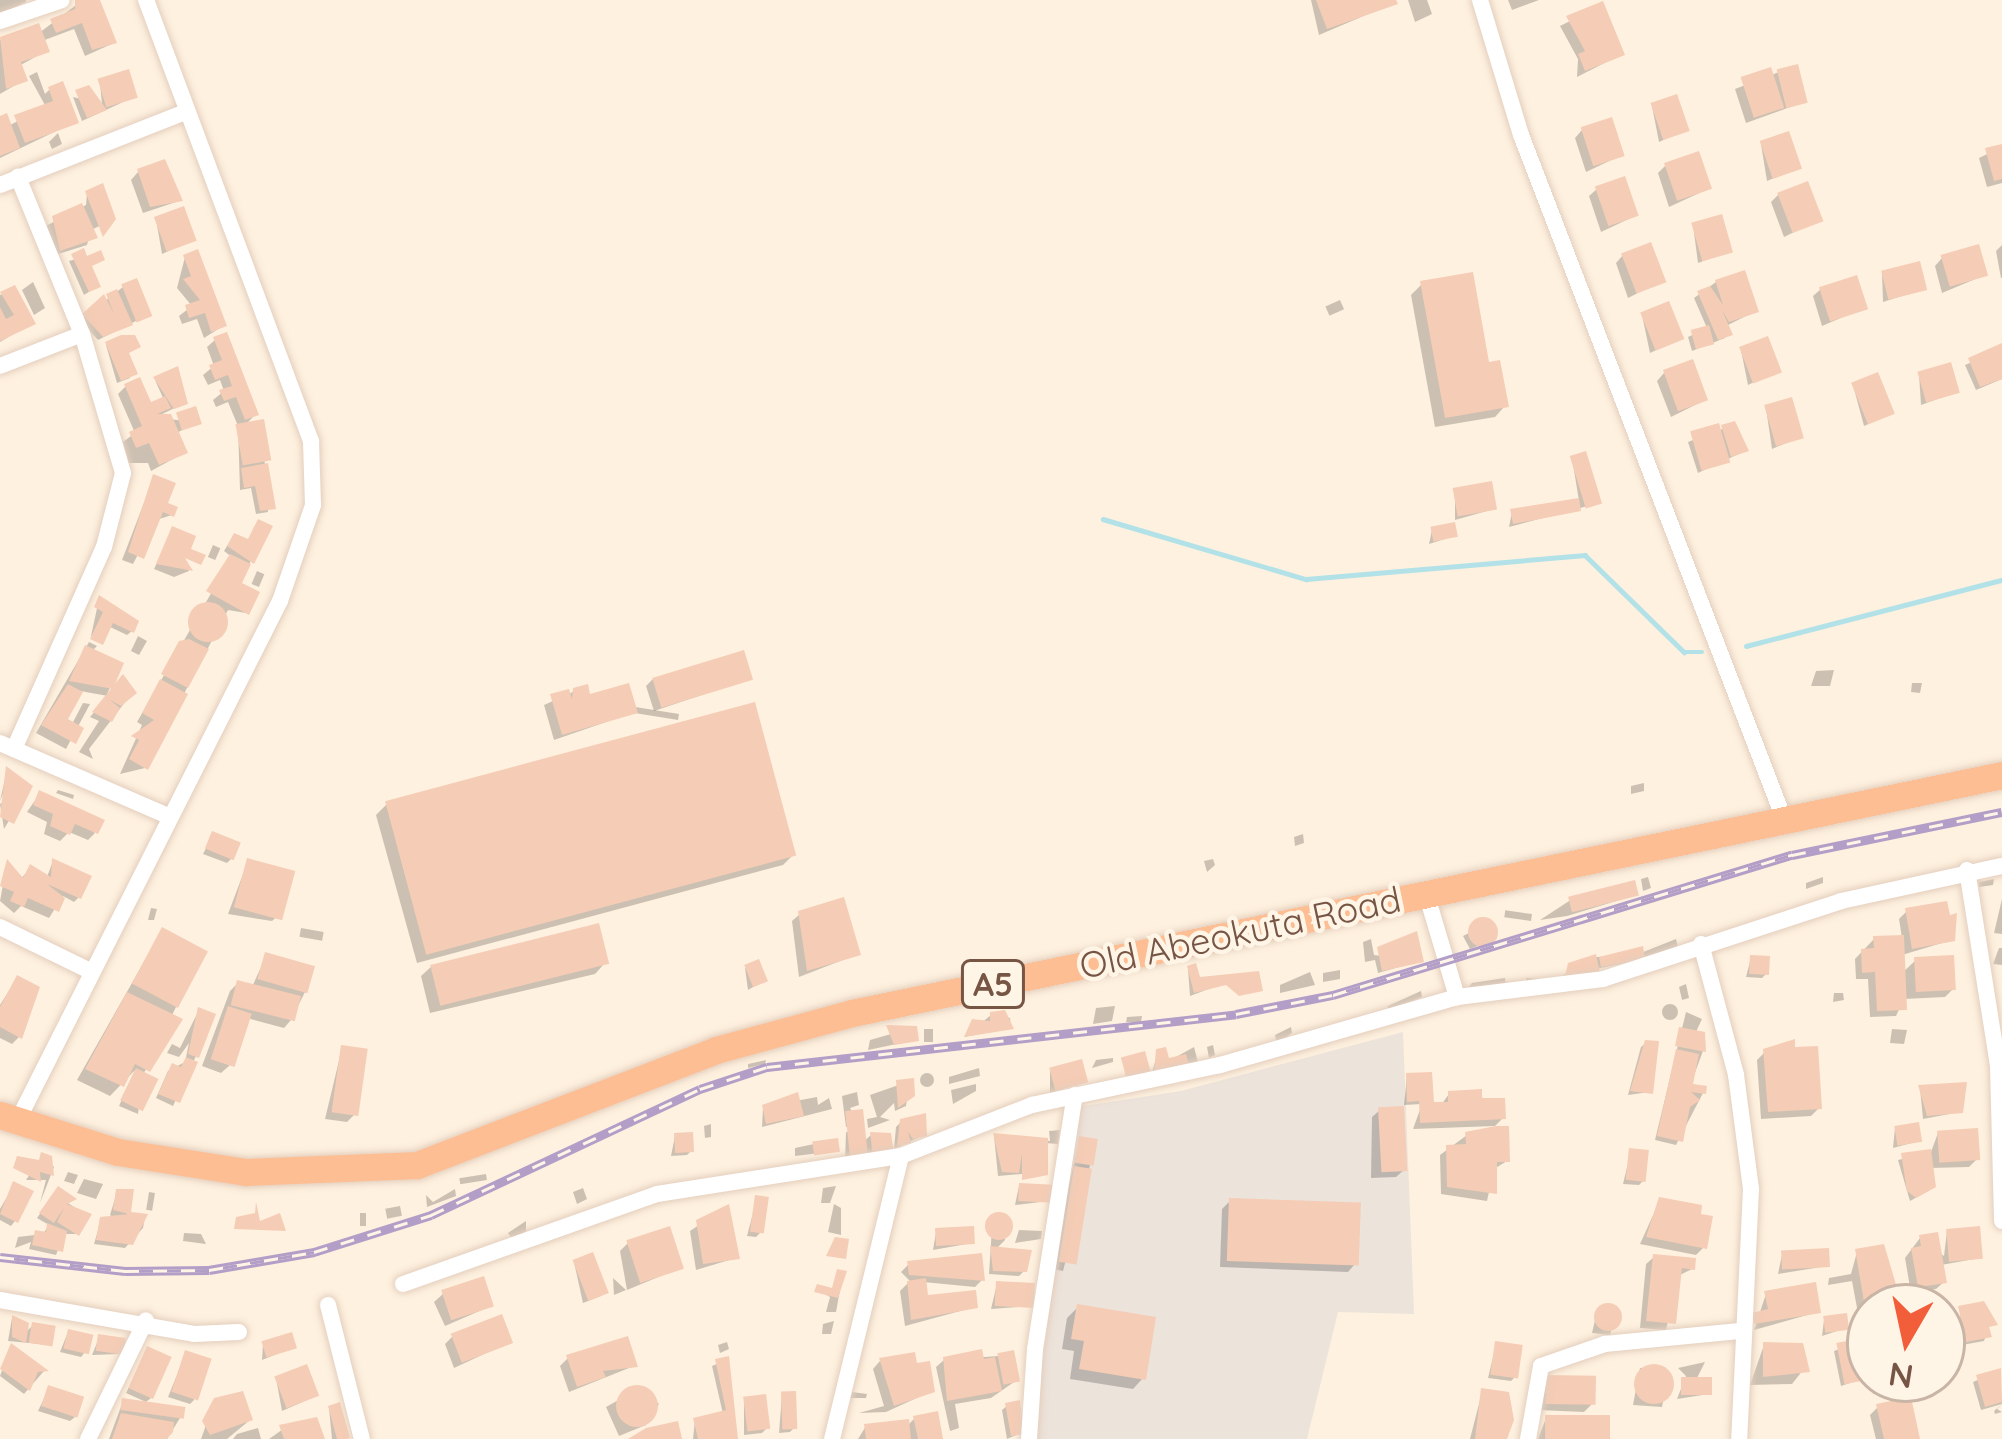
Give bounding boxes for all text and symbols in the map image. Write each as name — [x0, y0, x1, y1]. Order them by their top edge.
street label: Old Abeokuta Road — [1076, 877, 1404, 987]
road number: A5 — [960, 957, 1026, 1011]
north arrow — [1846, 1283, 1966, 1403]
text: N — [1886, 1354, 1916, 1398]

